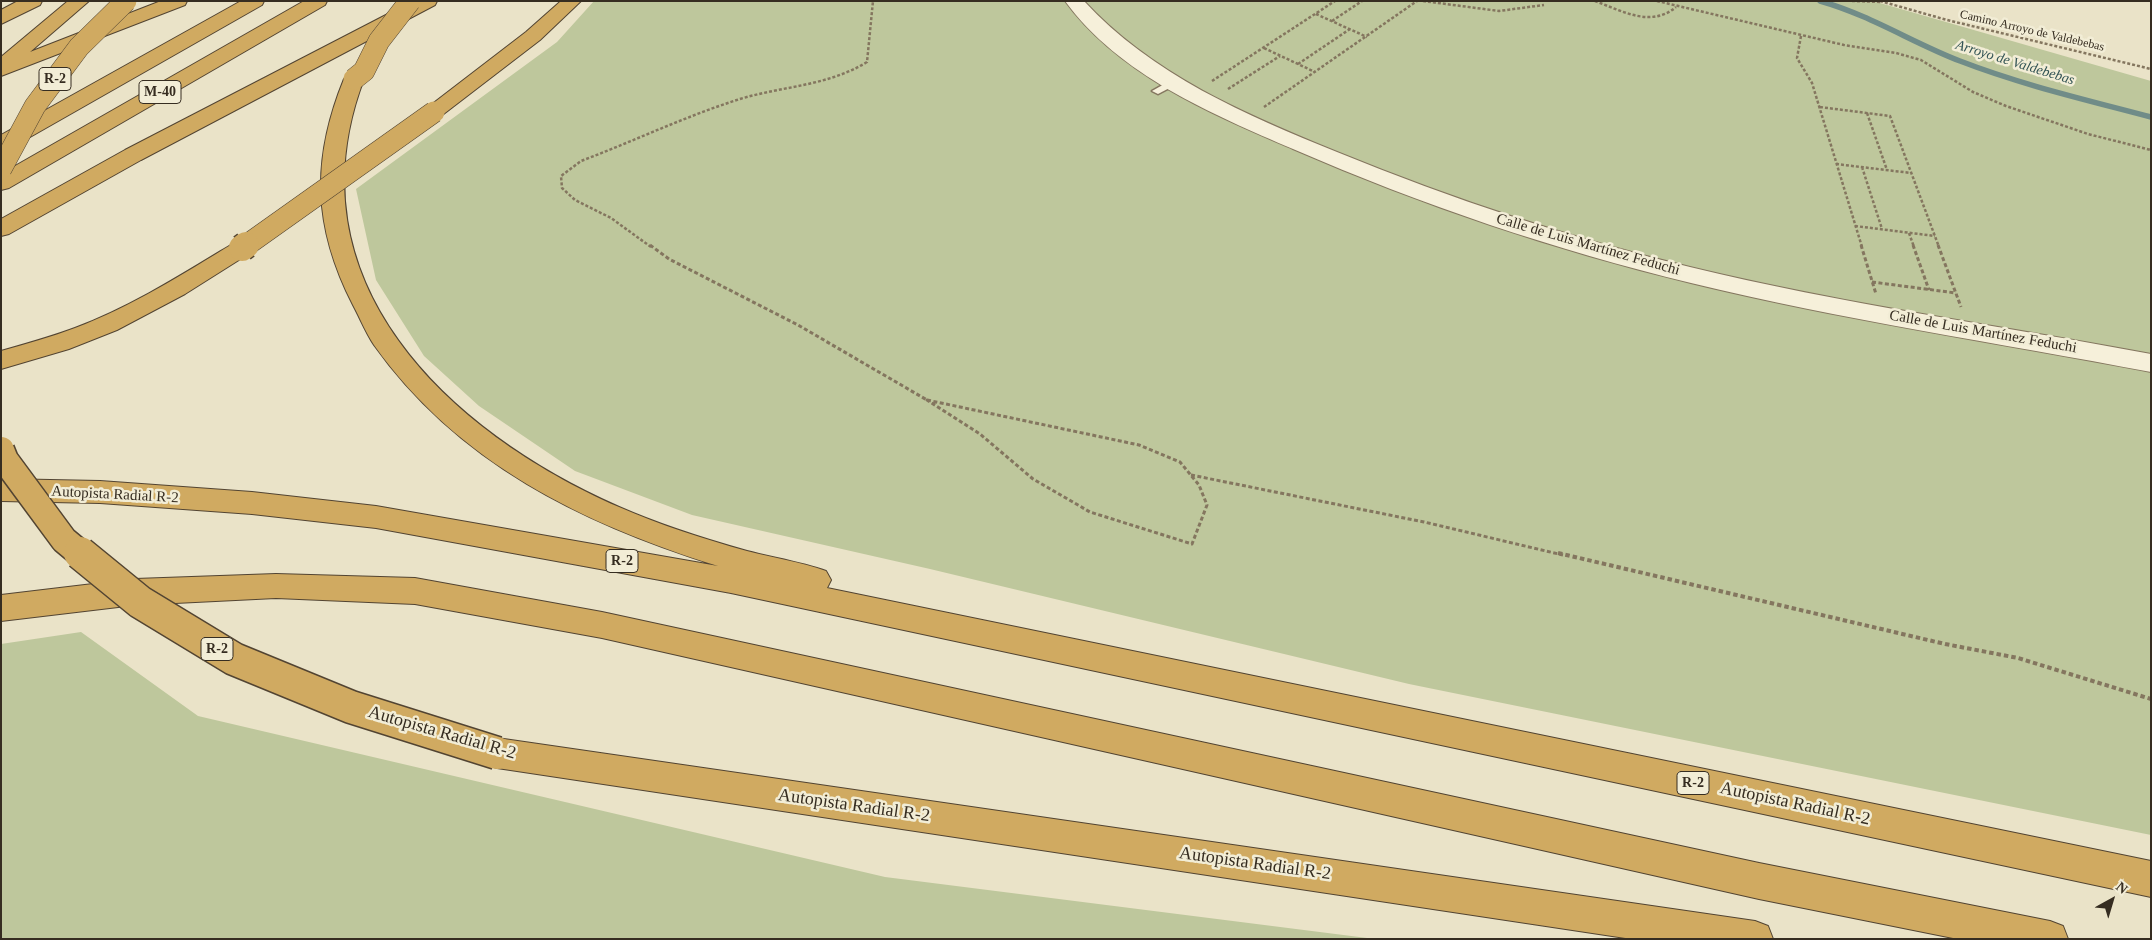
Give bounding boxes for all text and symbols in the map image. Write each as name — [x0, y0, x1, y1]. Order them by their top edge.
street label: Camino Arroyo de Valdebebas — [1958, 7, 2106, 55]
water label: Arroyo de Valdebebas — [1954, 37, 2076, 89]
road number: R-2 — [39, 68, 71, 90]
road number: M-40 — [139, 80, 181, 104]
street label: Calle de Luis Martínez Feduchi — [1494, 210, 1682, 280]
street label: Calle de Luis Martínez Feduchi — [1888, 307, 2078, 357]
street label: Autopista Radial R-2 — [51, 483, 179, 507]
road number: R-2 — [606, 550, 638, 572]
road number: R-2 — [201, 638, 233, 661]
street label: Autopista Radial R-2 — [365, 702, 519, 764]
road number: R-2 — [1677, 771, 1709, 794]
street label: Autopista Radial R-2 — [1718, 778, 1872, 830]
street label: Autopista Radial R-2 — [777, 785, 931, 827]
street label: Autopista Radial R-2 — [1178, 843, 1332, 885]
north arrow — [2087, 875, 2137, 925]
text: N — [2113, 879, 2130, 897]

